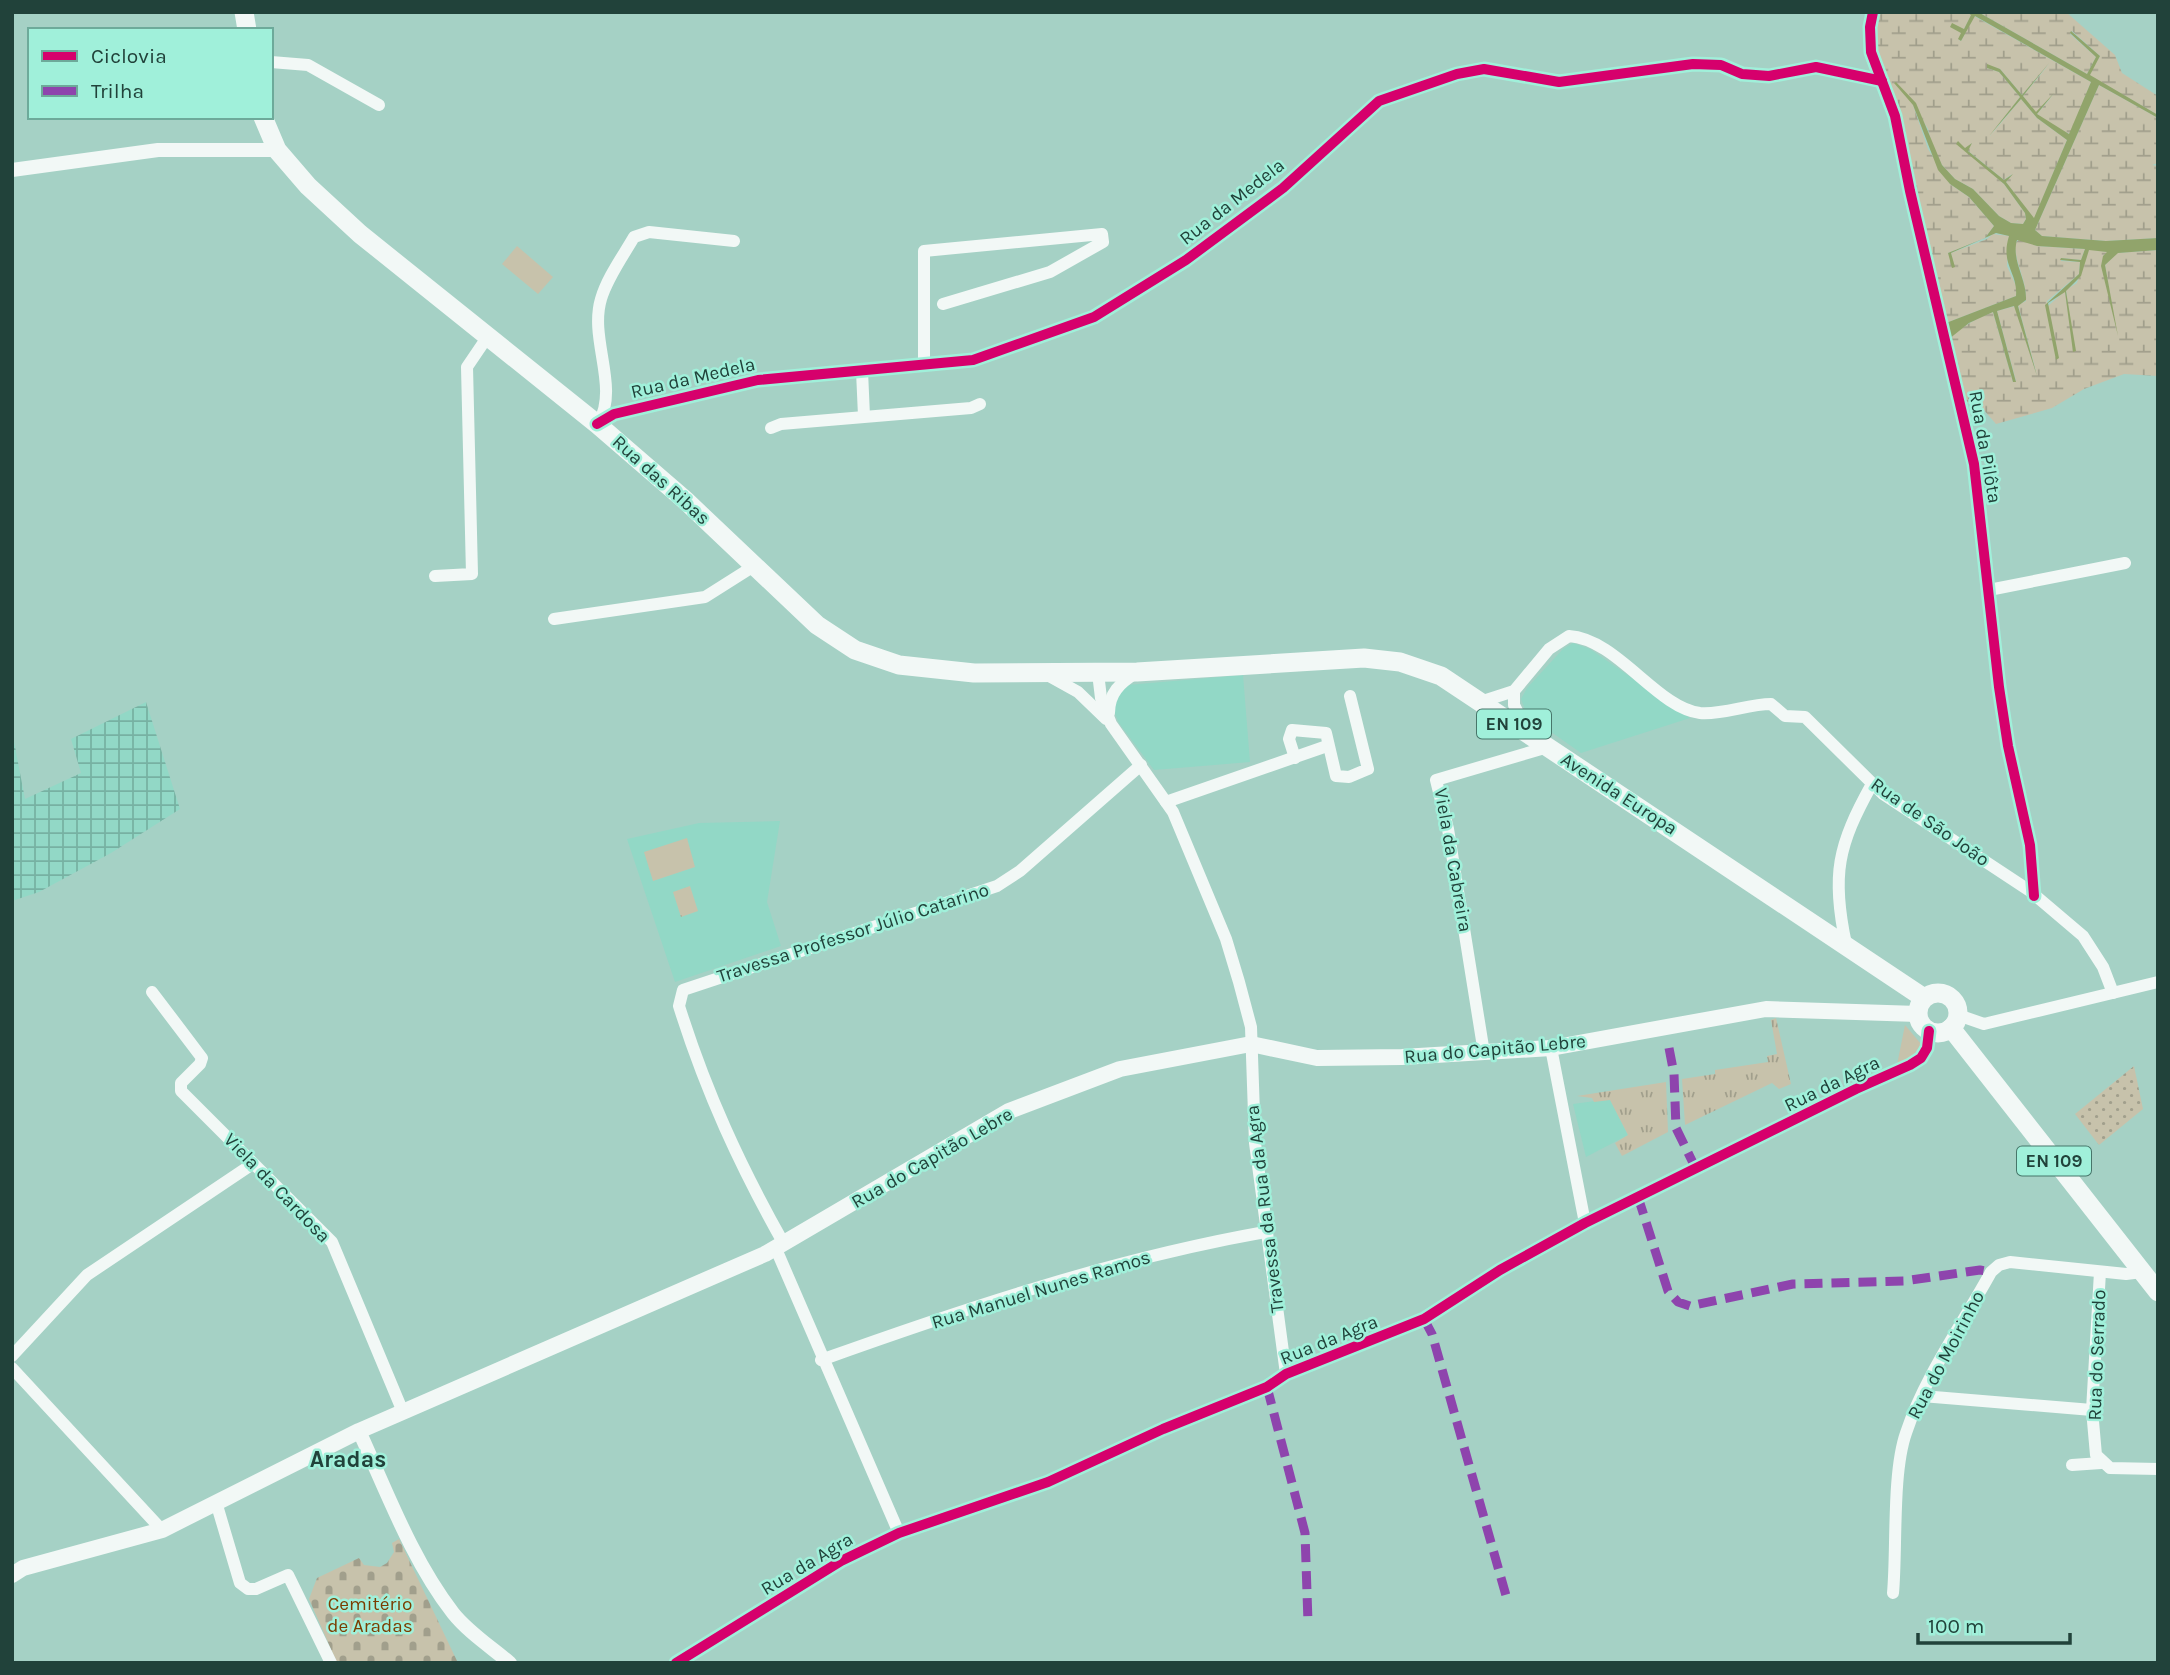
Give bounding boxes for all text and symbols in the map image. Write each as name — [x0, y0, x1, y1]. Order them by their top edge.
legend — [28, 28, 273, 119]
text: Ciclovia — [91, 44, 167, 68]
text: Trilha — [91, 79, 144, 103]
street label: Rua da Medela — [1175, 154, 1289, 250]
street label: Rua da Medela — [629, 353, 757, 403]
street label: Rua da Pilôta — [1964, 389, 2006, 505]
street label: Rua das Ribas — [608, 431, 714, 529]
road number: EN 109 — [1477, 710, 1551, 738]
street label: Avenida Europa — [1557, 748, 1681, 840]
street label: Rua de São João — [1867, 773, 1993, 871]
street label: Viela da Cabreira — [1430, 786, 1476, 934]
street label: Travessa Professor Júlio Catarino — [714, 879, 992, 987]
street label: Rua do Capitão Lebre — [1403, 1030, 1587, 1068]
street label: Rua da Agra — [1781, 1051, 1883, 1117]
street label: Rua do Capitão Lebre — [848, 1103, 1016, 1213]
street label: Travessa da Rua da Agra — [1241, 1104, 1289, 1314]
street label: Viela da Cardosa — [219, 1129, 335, 1247]
road number: EN 109 — [2017, 1146, 2091, 1176]
street label: Rua Manuel Nunes Ramos — [929, 1246, 1153, 1334]
street label: Rua do Moirinho — [1903, 1287, 1989, 1423]
street label: Rua do Serrado — [2084, 1289, 2110, 1421]
street label: Rua da Agra — [1277, 1310, 1381, 1370]
district label: Aradas — [310, 1446, 386, 1473]
street label: Rua da Agra — [757, 1528, 857, 1600]
park label: Cemitério de Aradas — [327, 1593, 413, 1637]
scale bar — [1918, 1602, 2070, 1646]
text: 100 m — [1928, 1614, 1985, 1638]

